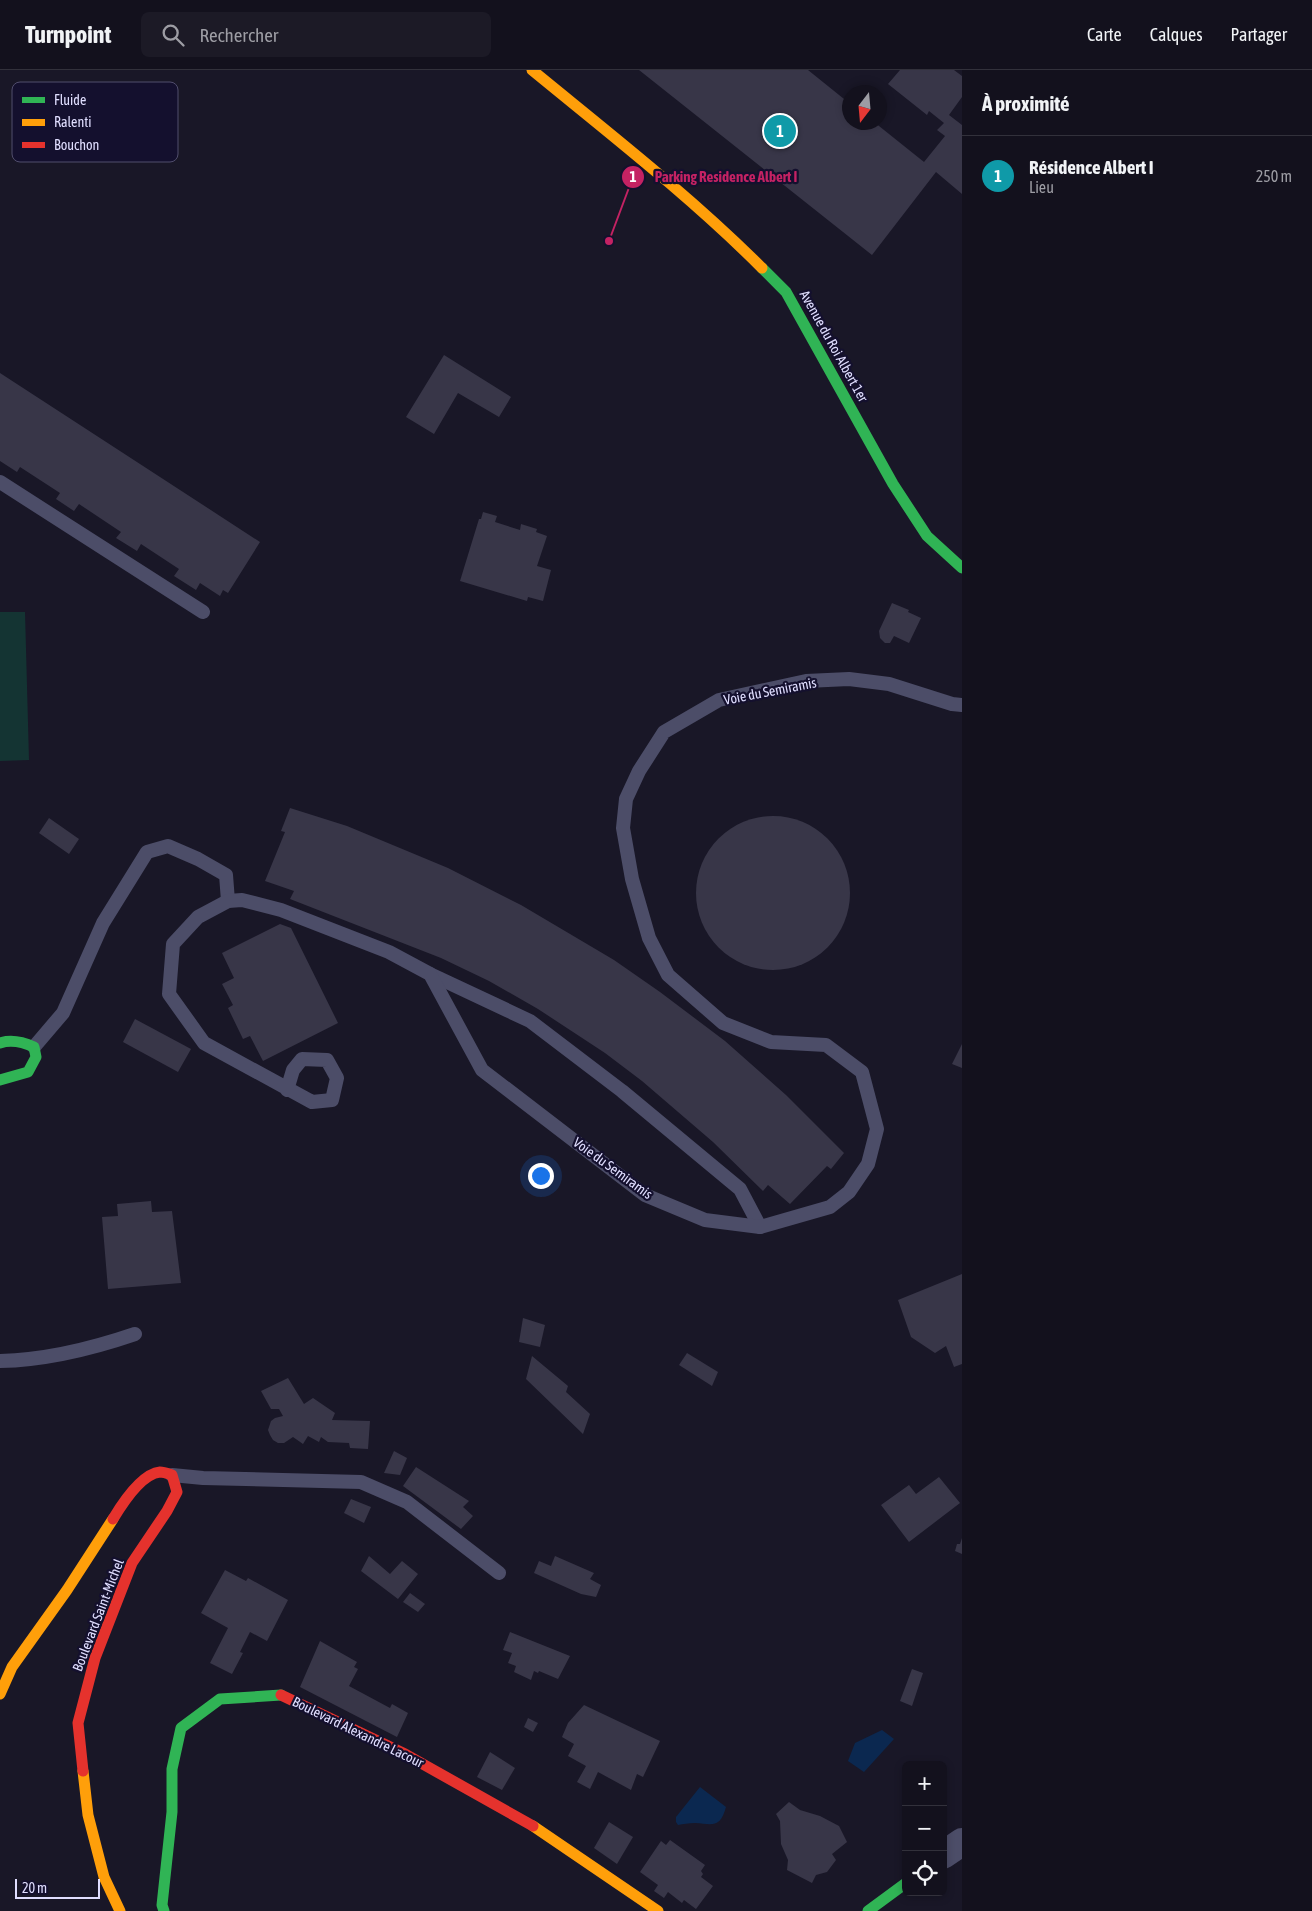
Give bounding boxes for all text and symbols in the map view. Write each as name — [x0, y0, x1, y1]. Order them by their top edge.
search box — [141, 12, 491, 57]
text: Turnpoint — [25, 21, 111, 48]
icon: search — [159, 21, 187, 49]
text: Rechercher — [199, 24, 278, 46]
text: Carte — [1087, 24, 1122, 45]
text: Calques — [1150, 24, 1203, 45]
text: Partager — [1231, 24, 1287, 45]
legend — [12, 82, 178, 162]
north arrow — [842, 85, 887, 130]
text: À proximité — [982, 91, 1070, 115]
text: Fluide — [54, 92, 86, 108]
pin: 1 — [764, 112, 796, 150]
text: Ralenti — [54, 114, 91, 130]
text: Bouchon — [54, 137, 99, 153]
text: Résidence Albert I — [1029, 156, 1154, 178]
callout: Parking Residence Albert I — [620, 162, 808, 192]
text: 1 — [994, 167, 1002, 185]
text: 250 m — [1256, 167, 1292, 185]
text: 1 — [629, 168, 637, 185]
text: Parking Residence Albert I — [655, 168, 797, 185]
text: Lieu — [1029, 178, 1054, 196]
street label: Avenue du Roi Albert 1er — [797, 287, 872, 405]
street label: Voie du Semiramis — [722, 674, 818, 708]
street label: Voie du Semiramis — [570, 1134, 656, 1202]
your location — [528, 1163, 554, 1189]
street label: Boulevard Saint-Michel — [69, 1556, 127, 1673]
street label: Boulevard Alexandre Lacour — [290, 1693, 427, 1771]
map controls — [902, 1761, 947, 1896]
button: + — [902, 1761, 947, 1806]
button: − — [902, 1806, 947, 1851]
button: locate — [902, 1851, 947, 1896]
scale bar — [15, 1876, 100, 1899]
text: 20 m — [22, 1880, 47, 1896]

